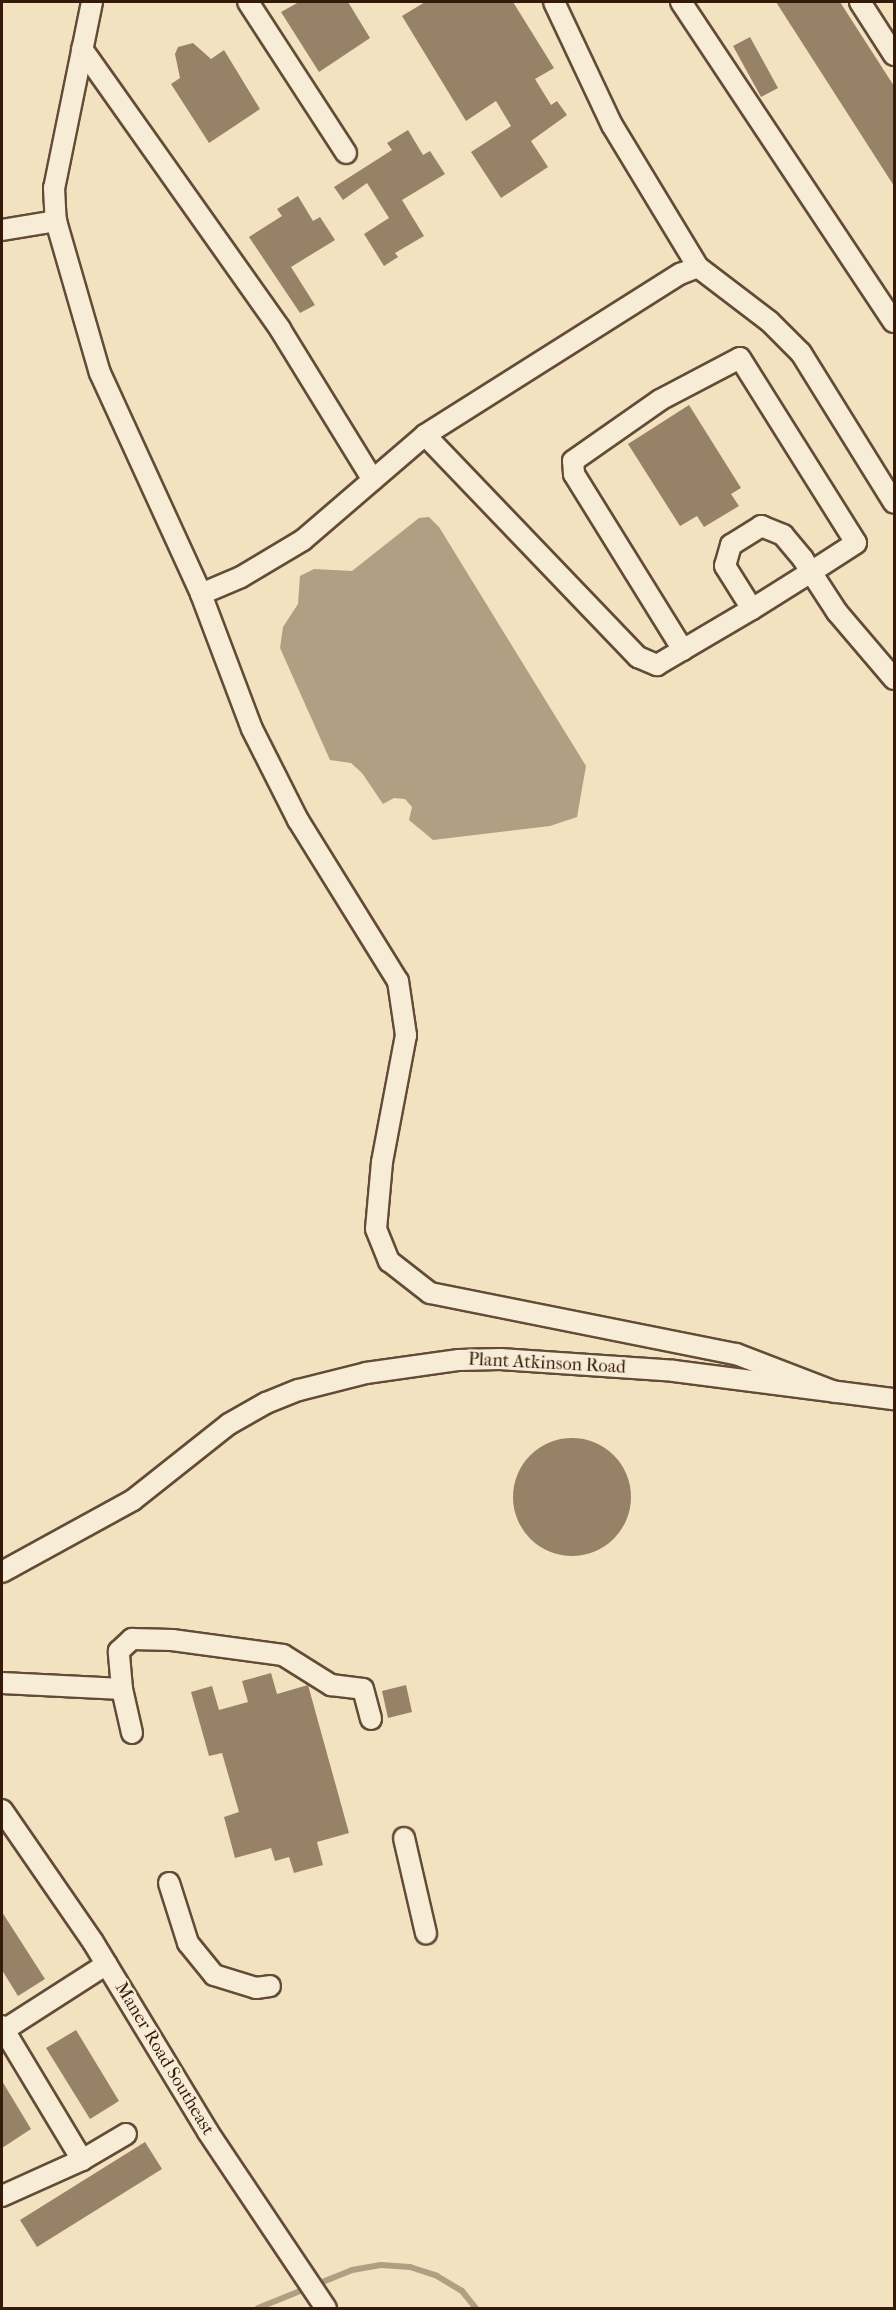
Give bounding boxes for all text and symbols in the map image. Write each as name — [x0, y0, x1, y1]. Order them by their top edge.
street label: Plant Atkinson Road — [468, 1349, 626, 1379]
street label: Maner Road Southeast — [110, 1979, 218, 2139]

